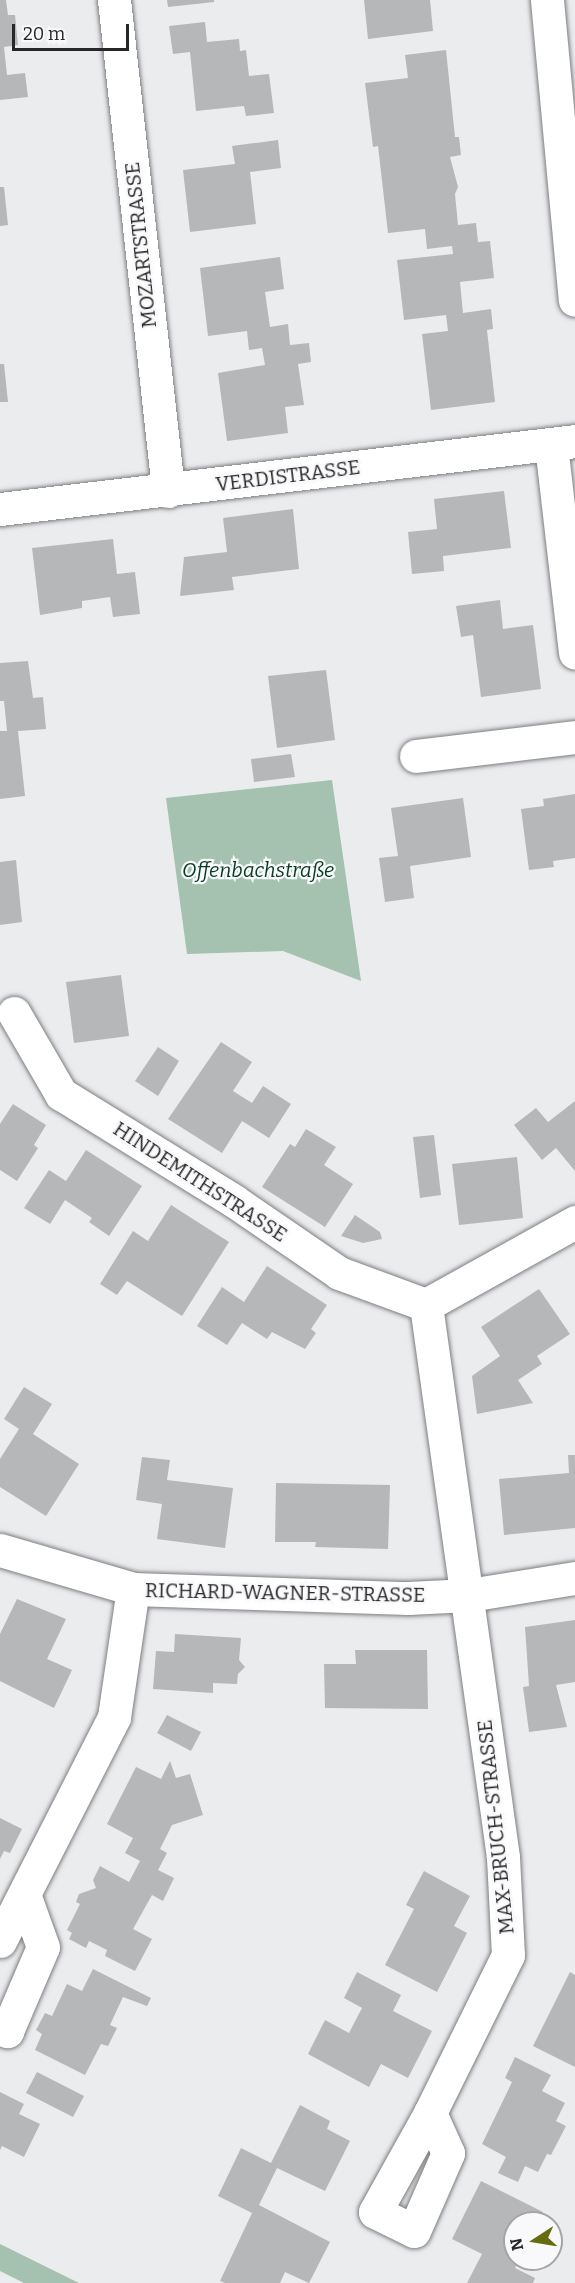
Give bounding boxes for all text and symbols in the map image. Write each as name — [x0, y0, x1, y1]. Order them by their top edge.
scale bar — [15, 12, 132, 50]
text: 20 m — [23, 23, 65, 45]
street label: MOZARTSTRASSE — [120, 161, 162, 329]
street label: VERDISTRASSE — [214, 455, 362, 497]
park label: Offenbachstraße — [182, 858, 334, 882]
street label: HINDEMITHSTRASSE — [109, 1117, 291, 1247]
street label: RICHARD-WAGNER-STRASSE — [145, 1579, 425, 1607]
street label: MAX-BRUCH-STRASSE — [473, 1719, 519, 1935]
north arrow — [503, 2211, 563, 2271]
text: N — [506, 2236, 527, 2252]

